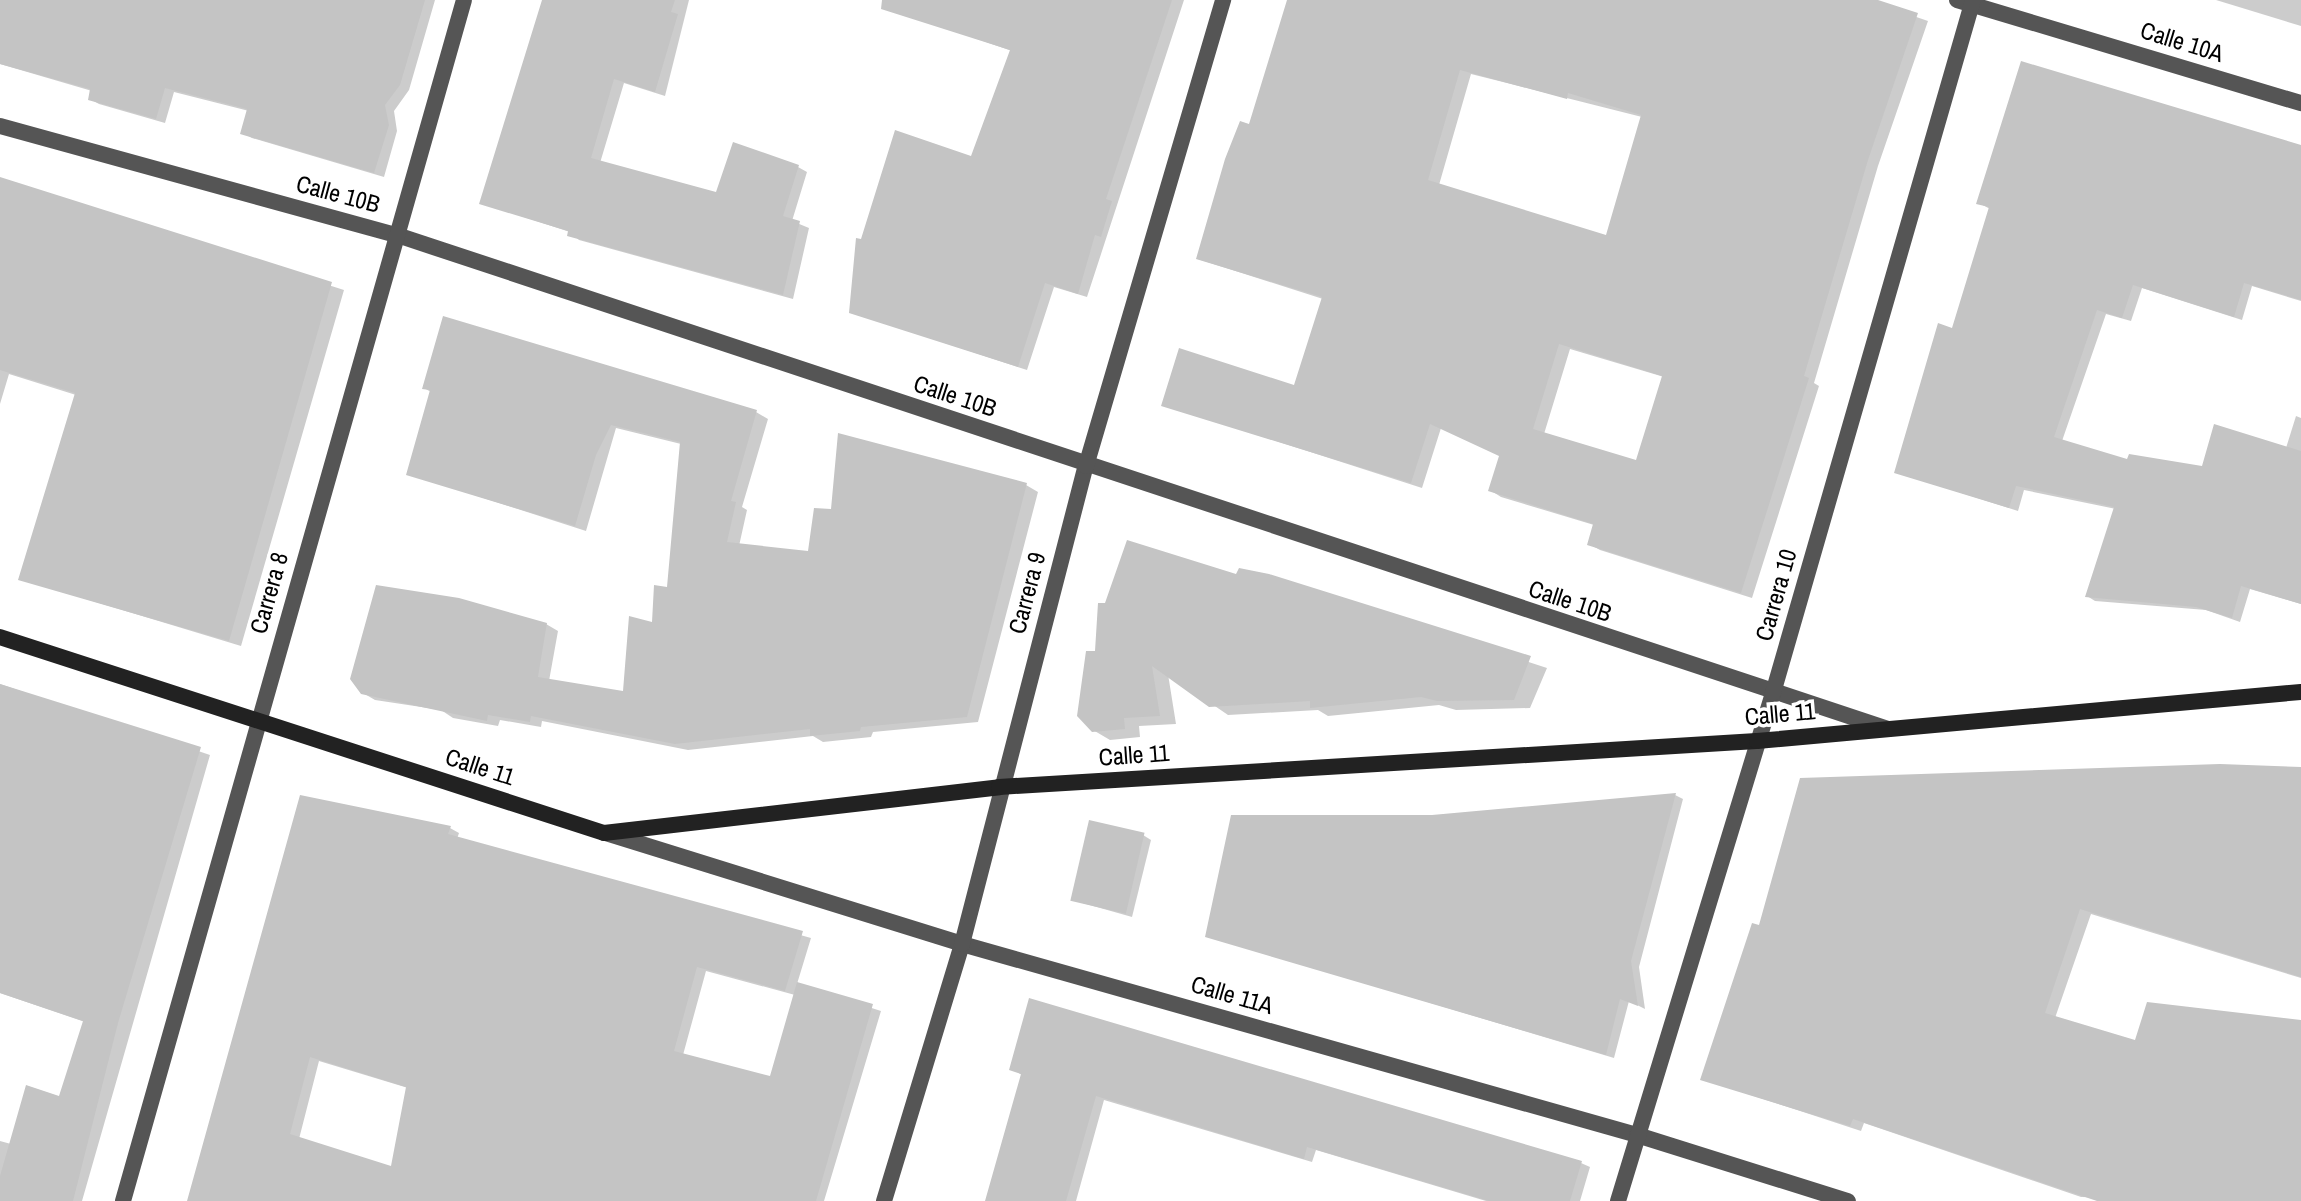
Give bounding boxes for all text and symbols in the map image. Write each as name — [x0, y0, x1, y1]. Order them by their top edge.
street label: Calle 10A — [2137, 16, 2227, 68]
street label: Calle 10B — [293, 169, 383, 219]
street label: Calle 10B — [910, 369, 1000, 423]
street label: Carrera 10 — [1749, 546, 1803, 644]
street label: Carrera 8 — [244, 549, 294, 637]
street label: Carrera 9 — [1002, 549, 1052, 637]
street label: Calle 10B — [1525, 574, 1615, 628]
street label: Calle 11 — [1744, 697, 1816, 731]
street label: Calle 11 — [1098, 738, 1170, 772]
street label: Calle 11 — [442, 742, 518, 792]
street label: Calle 11A — [1188, 970, 1276, 1020]

